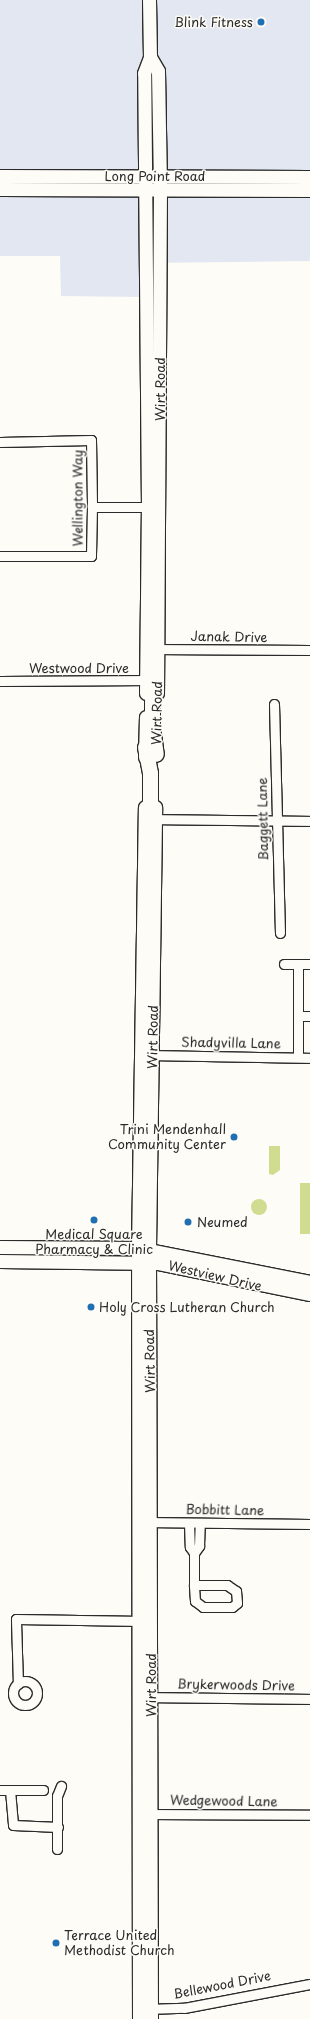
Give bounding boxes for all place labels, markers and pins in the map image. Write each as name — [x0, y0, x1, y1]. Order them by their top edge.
place label: Blink Fitness — [174, 14, 253, 30]
marker: Blink Fitness — [256, 17, 266, 27]
place label: Trini Mendenhall Community Center — [107, 1122, 226, 1153]
marker: Trini Mendenhall Community Center — [229, 1132, 239, 1142]
marker: Medical Square Pharmacy & Clinic — [88, 1214, 100, 1226]
place label: Neumed — [197, 1214, 248, 1230]
marker: Neumed — [182, 1216, 194, 1228]
place label: Medical Square Pharmacy & Clinic — [35, 1227, 153, 1258]
place label: Holy Cross Lutheran Church — [99, 1299, 274, 1315]
marker: Holy Cross Lutheran Church — [86, 1302, 96, 1312]
place label: Terrace United Methodist Church — [64, 1928, 175, 1959]
marker: Terrace United Methodist Church — [51, 1938, 61, 1948]

